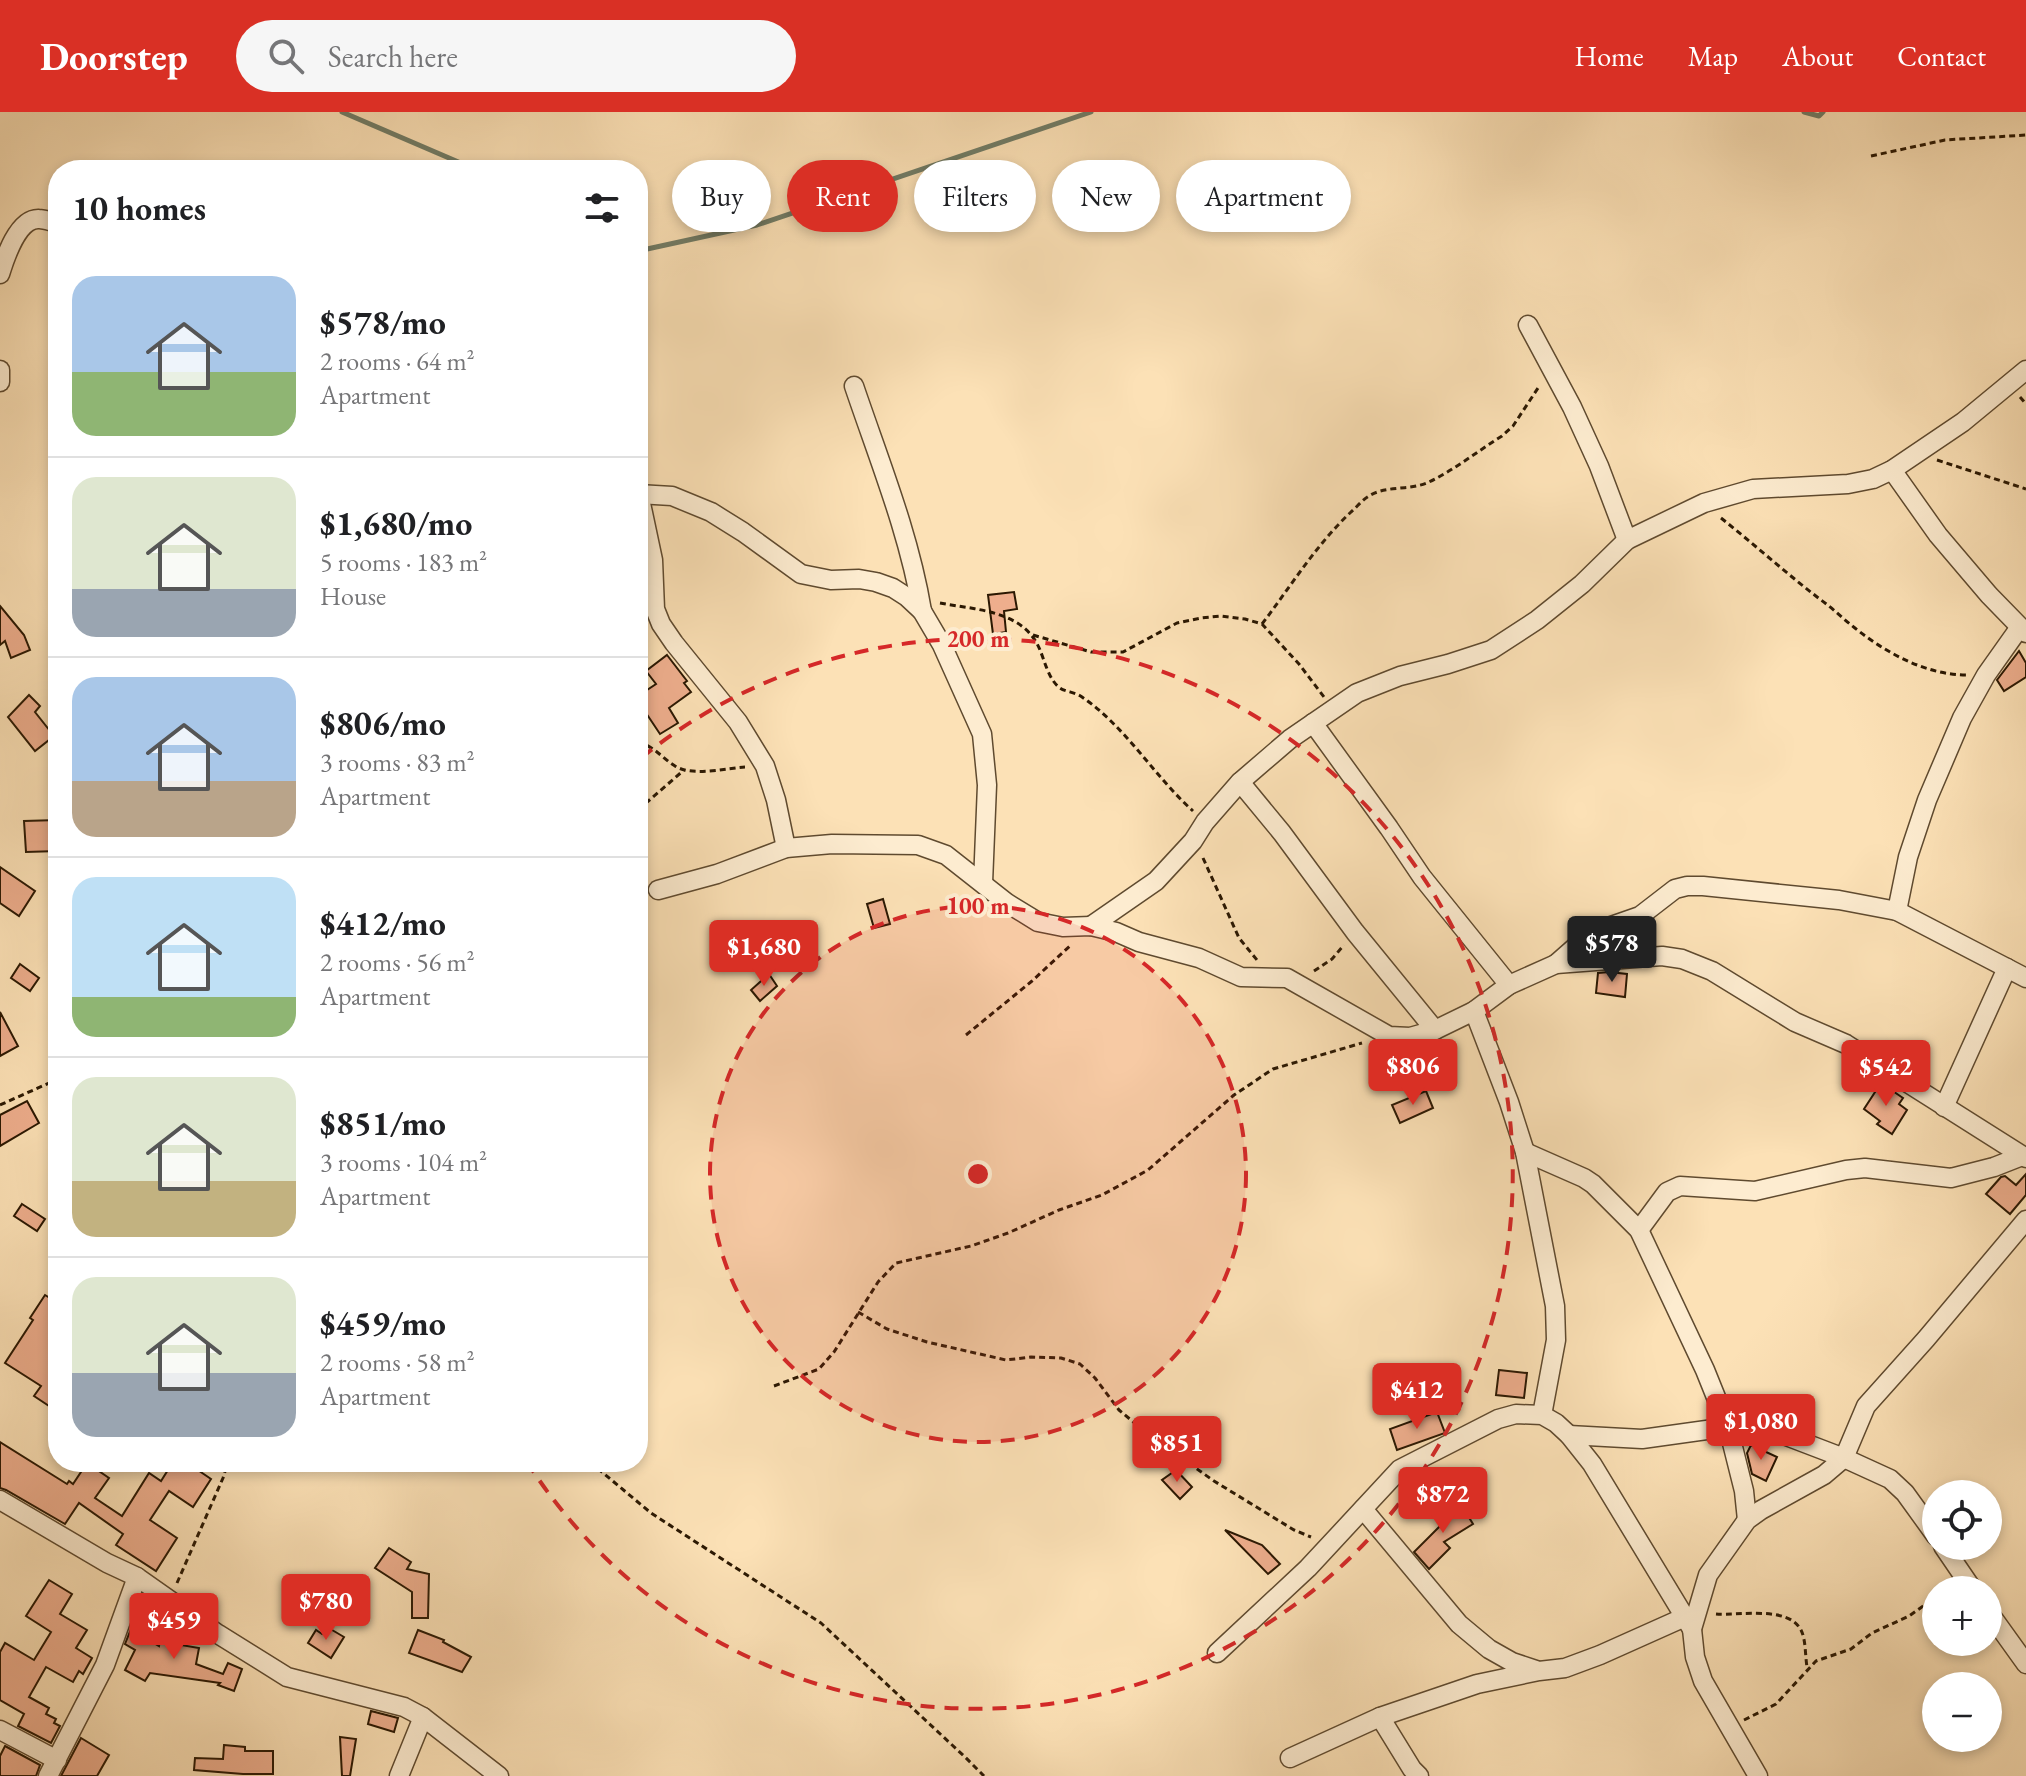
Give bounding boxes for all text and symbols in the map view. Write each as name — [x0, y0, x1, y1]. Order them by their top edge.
search box — [236, 20, 796, 92]
text: Doorstep — [40, 32, 188, 81]
icon: search — [264, 34, 308, 78]
text: Search here — [328, 37, 458, 76]
text: Home — [1574, 38, 1644, 74]
text: Map — [1688, 38, 1738, 74]
text: About — [1782, 38, 1853, 74]
text: Contact — [1897, 38, 1986, 74]
chip: Buy — [672, 160, 771, 232]
chip: Rent — [787, 160, 898, 232]
chip: Filters — [914, 160, 1036, 232]
chip: New — [1052, 160, 1160, 232]
chip: Apartment — [1176, 160, 1351, 232]
text: 10 homes — [72, 186, 206, 230]
icon: filters — [580, 186, 624, 230]
text: $578/mo — [320, 300, 446, 344]
icon: home — [136, 308, 232, 404]
text: 2 rooms · 64 m² — [320, 344, 475, 378]
text: Apartment — [320, 378, 430, 412]
text: $1,680/mo — [320, 501, 472, 545]
icon: home — [136, 509, 232, 605]
text: 5 rooms · 183 m² — [320, 545, 487, 579]
text: House — [320, 579, 386, 613]
text: 200 m — [946, 623, 1010, 654]
text: $806/mo — [320, 701, 446, 745]
icon: home — [136, 709, 232, 805]
text: 3 rooms · 83 m² — [320, 745, 475, 779]
text: Apartment — [320, 779, 430, 813]
text: 100 m — [946, 890, 1010, 921]
text: $412/mo — [320, 901, 446, 945]
icon: home — [136, 909, 232, 1005]
pin: $578 — [1565, 916, 1659, 984]
pin: $1,680 — [699, 920, 829, 988]
text: $578 — [1585, 925, 1639, 959]
text: $1,680 — [727, 929, 801, 963]
text: 2 rooms · 56 m² — [320, 945, 475, 979]
text: Apartment — [320, 979, 430, 1013]
pin: $806 — [1366, 1039, 1460, 1107]
pin: $542 — [1839, 1040, 1933, 1108]
text: $806 — [1386, 1048, 1440, 1082]
text: $542 — [1859, 1049, 1913, 1083]
text: $851/mo — [320, 1101, 446, 1145]
icon: home — [136, 1109, 232, 1205]
text: 3 rooms · 104 m² — [320, 1145, 487, 1179]
centre of rings — [964, 1160, 992, 1188]
text: Apartment — [320, 1179, 430, 1213]
text: $459/mo — [320, 1301, 446, 1345]
icon: home — [136, 1309, 232, 1405]
text: 2 rooms · 58 m² — [320, 1345, 475, 1379]
pin: $412 — [1370, 1363, 1464, 1431]
text: $412 — [1390, 1372, 1444, 1406]
text: Apartment — [320, 1379, 430, 1413]
pin: $1,080 — [1696, 1394, 1826, 1462]
text: $1,080 — [1724, 1403, 1798, 1437]
pin: $851 — [1130, 1416, 1224, 1484]
text: $851 — [1150, 1425, 1204, 1459]
pin: $872 — [1396, 1467, 1490, 1535]
text: $872 — [1416, 1476, 1470, 1510]
map controls — [1922, 1480, 2002, 1752]
button: locate — [1922, 1480, 2002, 1560]
pin: $780 — [279, 1574, 373, 1642]
button: + — [1922, 1576, 2002, 1656]
text: $780 — [299, 1583, 353, 1617]
pin: $459 — [127, 1593, 221, 1661]
text: $459 — [147, 1602, 201, 1636]
button: − — [1922, 1672, 2002, 1752]

